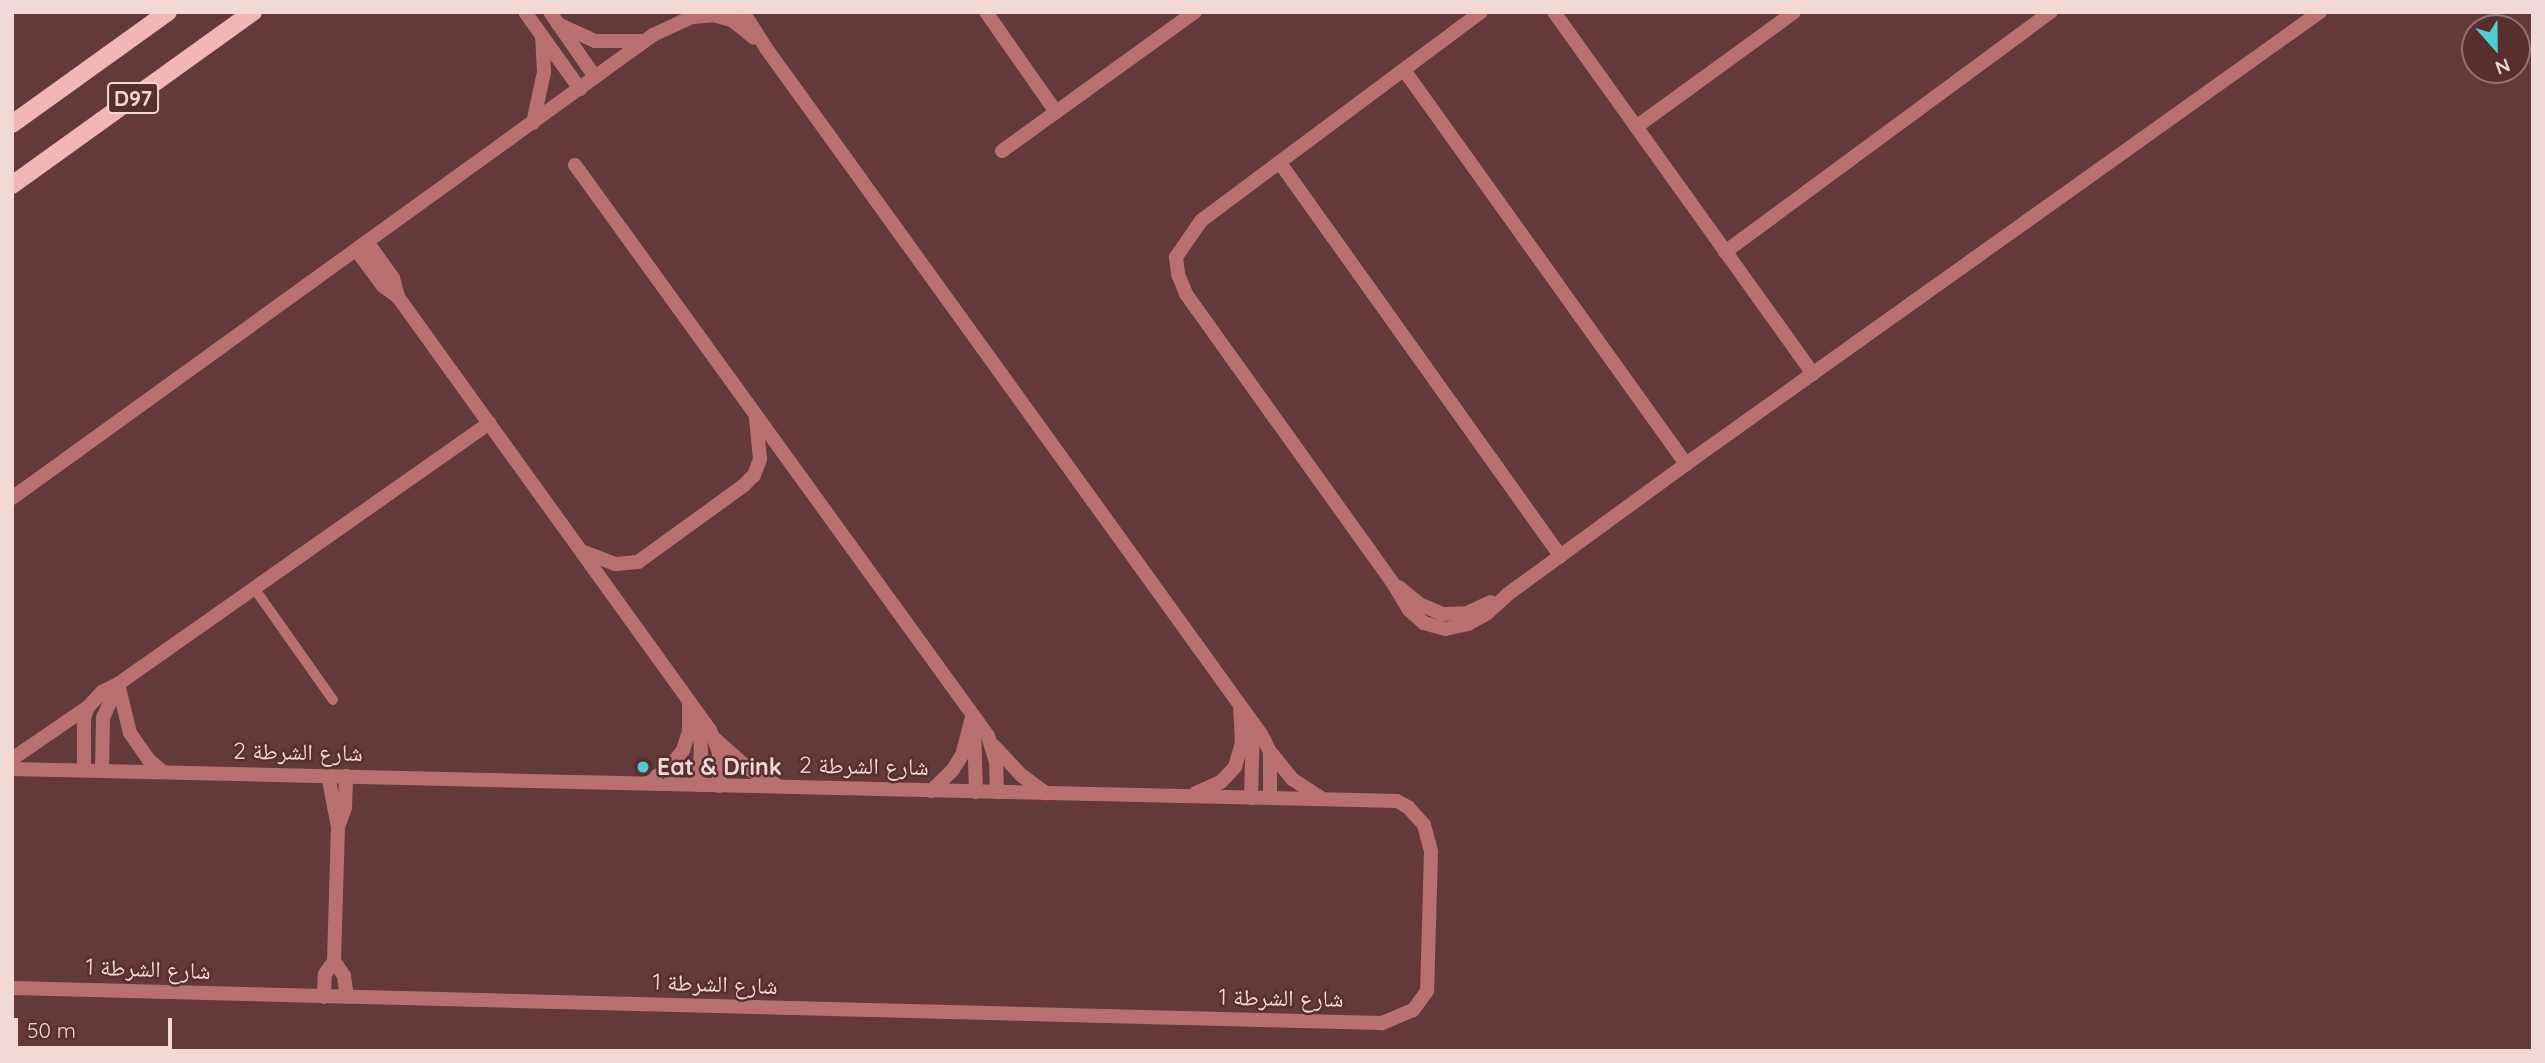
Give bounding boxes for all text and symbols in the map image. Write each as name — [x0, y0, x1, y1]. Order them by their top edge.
north arrow — [2461, 14, 2531, 84]
text: N — [2492, 53, 2514, 80]
road number: D97 — [107, 80, 159, 116]
street label: شارع الشرطة 2 — [233, 737, 363, 767]
street label: شارع الشرطة 2 — [799, 751, 929, 781]
place label: Eat & Drink — [657, 753, 782, 781]
marker: Eat & Drink — [635, 759, 651, 775]
street label: شارع الشرطة 1 — [85, 953, 211, 985]
street label: شارع الشرطة 1 — [652, 968, 778, 1000]
street label: شارع الشرطة 1 — [1218, 983, 1344, 1013]
scale bar — [18, 1004, 175, 1048]
text: 50 m — [27, 1017, 76, 1043]

